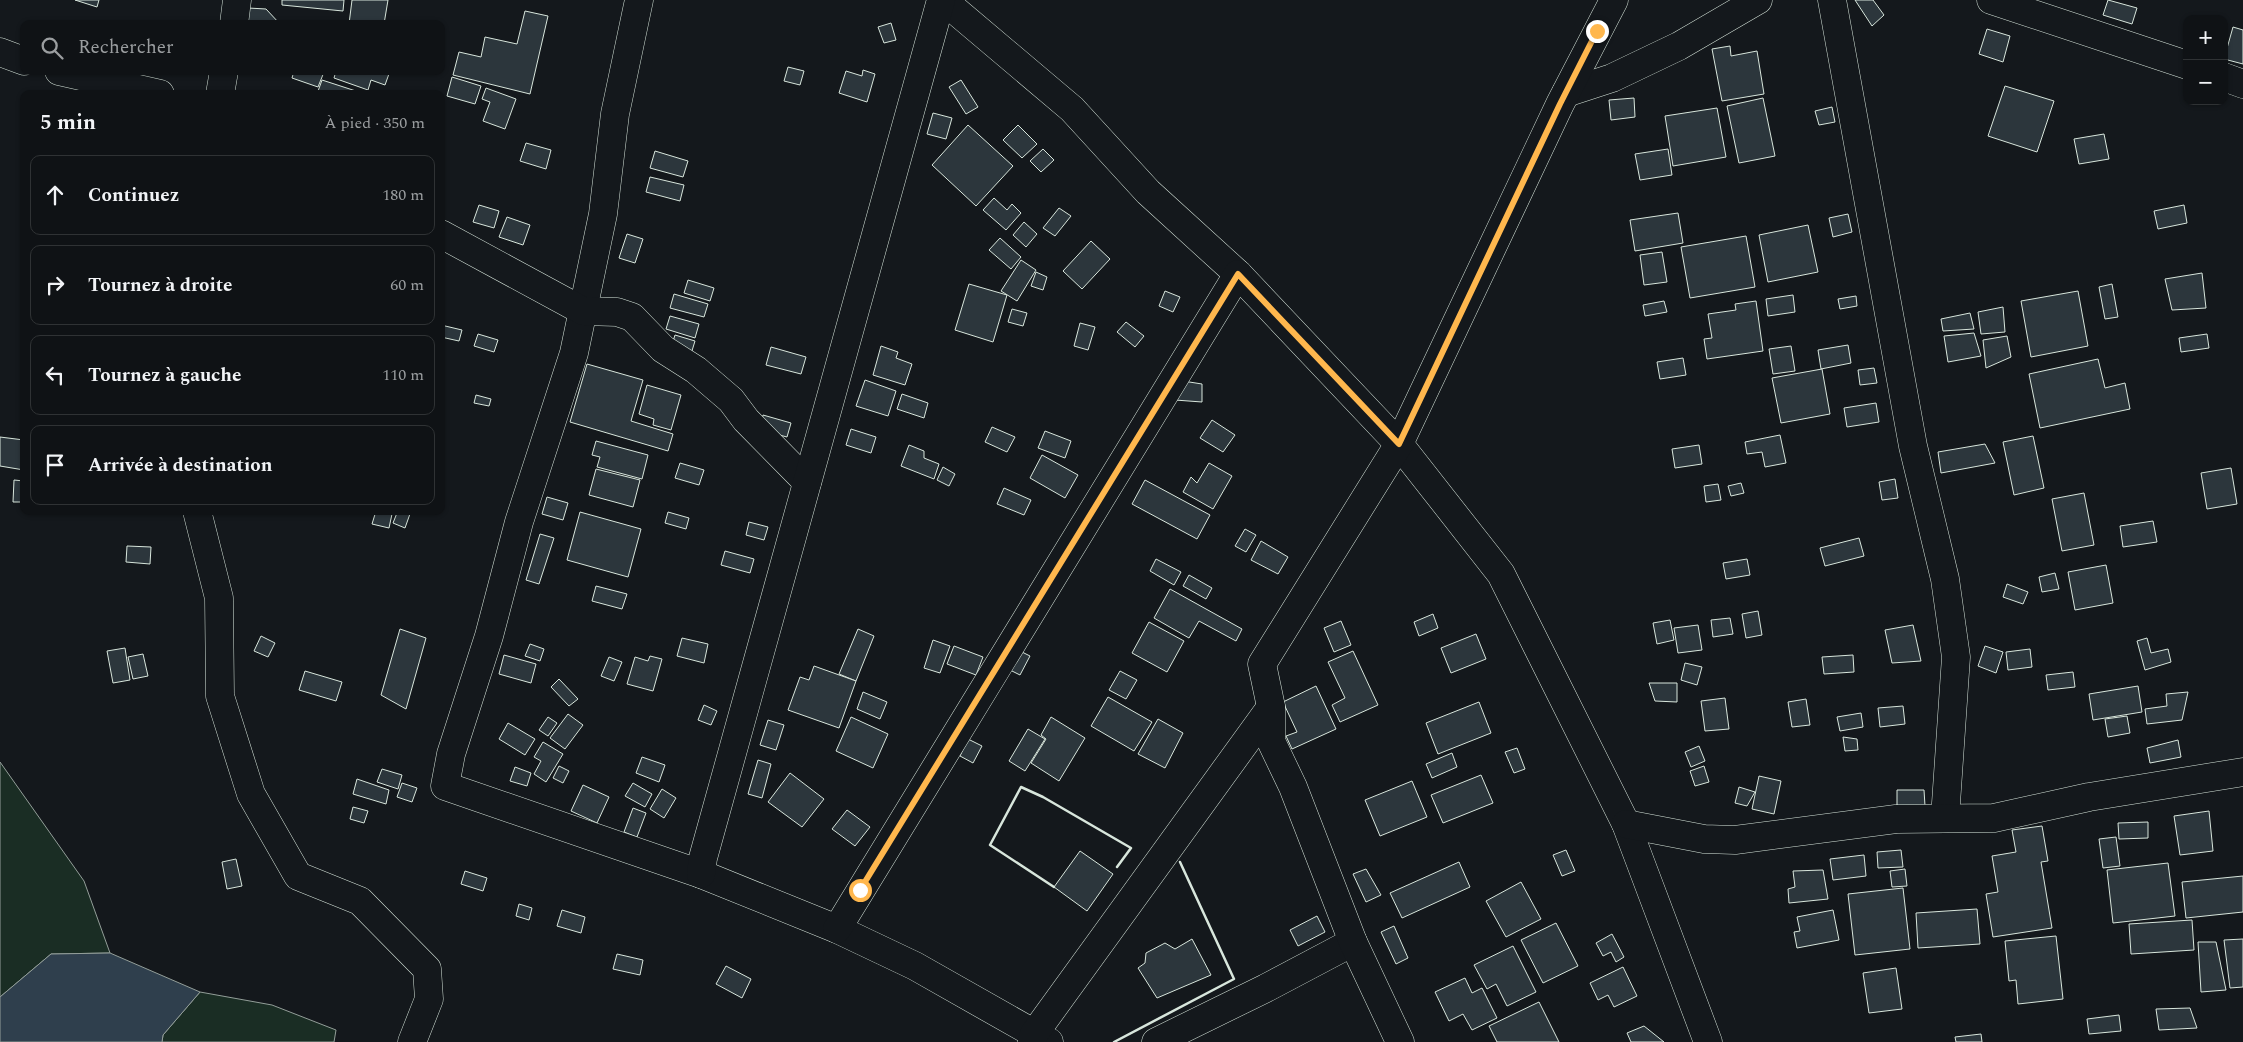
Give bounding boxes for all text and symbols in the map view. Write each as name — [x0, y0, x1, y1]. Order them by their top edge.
map controls — [2183, 15, 2228, 105]
button: + — [2183, 15, 2228, 60]
search box — [20, 20, 445, 75]
route end — [1586, 20, 1609, 43]
text: Rechercher — [78, 33, 174, 62]
icon: search — [38, 34, 66, 62]
button: − — [2183, 60, 2228, 105]
text: 5 min — [40, 107, 96, 139]
text: À pied · 350 m — [324, 111, 425, 135]
icon: ahead — [41, 181, 69, 209]
text: Continuez — [88, 181, 179, 210]
text: 180 m — [382, 183, 424, 207]
icon: right — [41, 271, 69, 299]
text: Tournez à droite — [88, 271, 232, 300]
text: 60 m — [390, 273, 424, 297]
icon: left — [41, 361, 69, 389]
text: Tournez à gauche — [88, 361, 241, 390]
text: 110 m — [382, 363, 424, 387]
icon: arrive — [41, 451, 69, 479]
text: Arrivée à destination — [88, 451, 272, 480]
route start — [849, 879, 872, 902]

